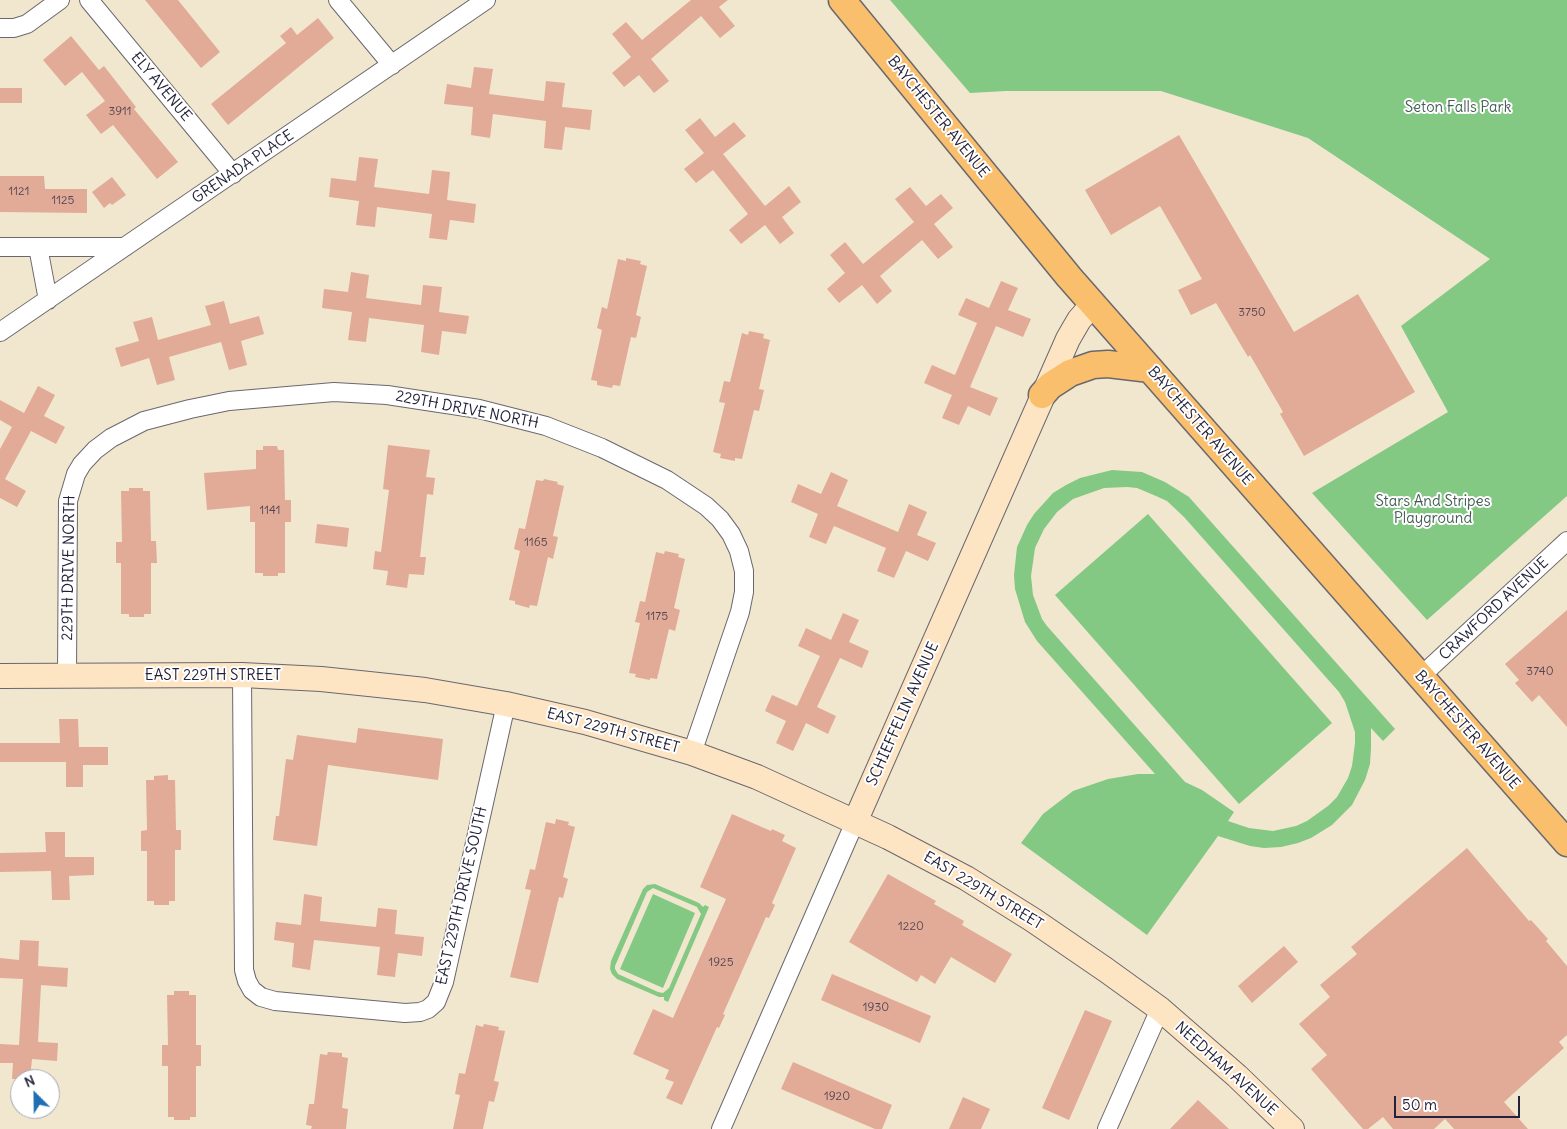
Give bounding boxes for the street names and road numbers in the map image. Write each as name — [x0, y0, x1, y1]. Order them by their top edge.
street label: ELY AVENUE — [127, 49, 195, 125]
street label: BAYCHESTER AVENUE — [883, 53, 993, 181]
street label: GRENADA PLACE — [189, 126, 297, 208]
street label: BAYCHESTER AVENUE — [1144, 363, 1256, 489]
street label: 229TH DRIVE NORTH — [394, 387, 540, 433]
street label: 229TH DRIVE NORTH — [59, 495, 79, 641]
street label: CRAWFORD AVENUE — [1436, 554, 1552, 664]
street label: SCHIEFFELIN AVENUE — [863, 639, 943, 789]
street label: EAST 229TH STREET — [145, 667, 281, 685]
street label: BAYCHESTER AVENUE — [1411, 667, 1523, 793]
street label: EAST 229TH STREET — [545, 705, 681, 757]
street label: EAST 229TH DRIVE SOUTH — [433, 805, 491, 987]
street label: EAST 229TH STREET — [920, 848, 1046, 934]
street label: NEEDHAM AVENUE — [1171, 1018, 1281, 1120]

